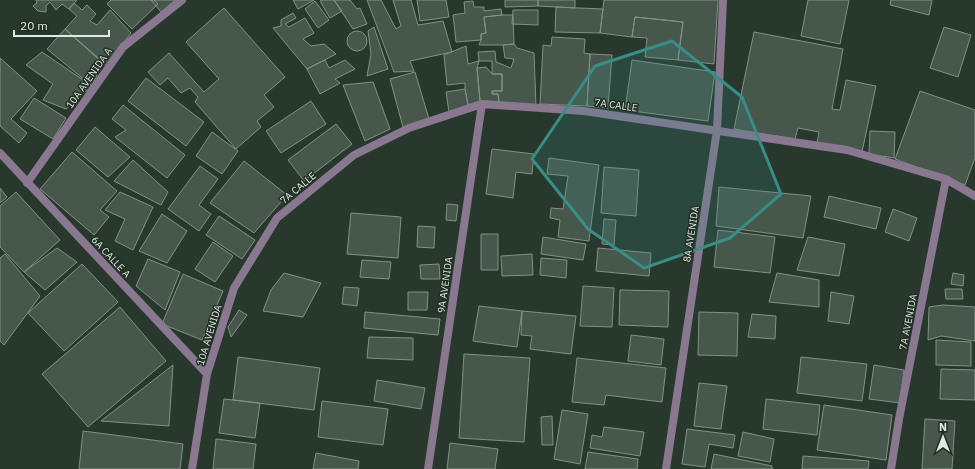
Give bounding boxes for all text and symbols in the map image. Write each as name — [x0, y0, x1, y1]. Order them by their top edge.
scale bar — [14, 12, 109, 38]
text: 20 m — [20, 18, 48, 33]
street label: 10A AVENIDA A — [63, 44, 115, 111]
street label: 7A CALLE — [594, 96, 638, 114]
street label: 7A CALLE — [277, 169, 319, 207]
street label: 8A AVENIDA — [680, 204, 702, 263]
street label: 6A CALLE A — [89, 234, 134, 281]
street label: 9A AVENIDA — [435, 255, 455, 314]
street label: 7A AVENIDA — [896, 292, 920, 351]
street label: 10A AVENIDA — [194, 303, 225, 367]
north arrow — [923, 417, 963, 457]
text: N — [939, 420, 947, 434]

